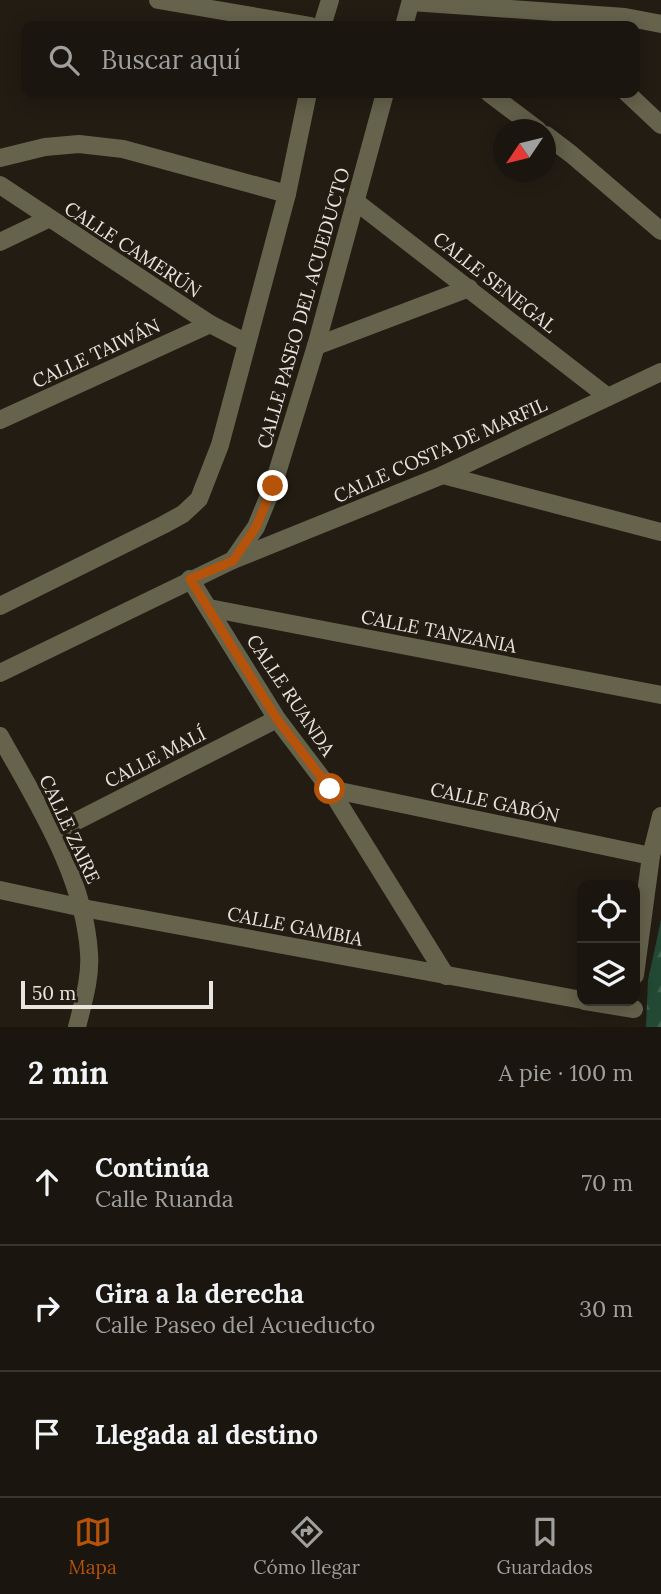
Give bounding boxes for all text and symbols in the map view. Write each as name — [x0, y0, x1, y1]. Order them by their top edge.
search box — [21, 21, 640, 98]
icon: search — [45, 41, 83, 79]
text: Buscar aquí — [101, 43, 241, 76]
north arrow — [493, 119, 556, 182]
street label: CALLE PASEO DEL ACUEDUCTO — [251, 165, 355, 451]
street label: CALLE CAMERÚN — [60, 196, 206, 302]
street label: CALLE SENEGAL — [429, 226, 561, 338]
street label: CALLE TAIWÁN — [28, 313, 164, 393]
street label: CALLE COSTA DE MARFIL — [329, 392, 551, 508]
route end — [257, 470, 288, 501]
street label: CALLE TANZANIA — [359, 604, 520, 658]
street label: CALLE RUANDA — [241, 630, 341, 761]
street label: CALLE MALÍ — [100, 721, 210, 793]
street label: CALLE ZAIRE — [34, 771, 106, 887]
route start — [314, 773, 345, 804]
street label: CALLE GABÓN — [428, 777, 562, 827]
map controls — [577, 880, 640, 1006]
button: locate — [577, 880, 640, 943]
street label: CALLE GAMBIA — [225, 901, 366, 951]
button: layers — [577, 943, 640, 1006]
scale bar — [21, 978, 214, 1010]
text: 50 m — [32, 981, 76, 1005]
text: 2 min — [28, 1054, 108, 1092]
text: A pie · 100 m — [498, 1058, 633, 1087]
text: Continúa — [95, 1151, 209, 1184]
icon: ahead — [28, 1163, 66, 1201]
text: 70 m — [582, 1168, 633, 1197]
text: Calle Ruanda — [95, 1184, 234, 1213]
text: Gira a la derecha — [95, 1277, 304, 1310]
icon: right — [28, 1289, 66, 1327]
text: 30 m — [579, 1294, 633, 1323]
text: Calle Paseo del Acueducto — [95, 1310, 375, 1339]
icon: arrive — [28, 1415, 66, 1453]
text: Llegada al destino — [95, 1418, 318, 1451]
tab: Mapa — [68, 1513, 117, 1579]
tab: Cómo llegar — [253, 1513, 360, 1579]
tab: Guardados — [497, 1513, 593, 1579]

